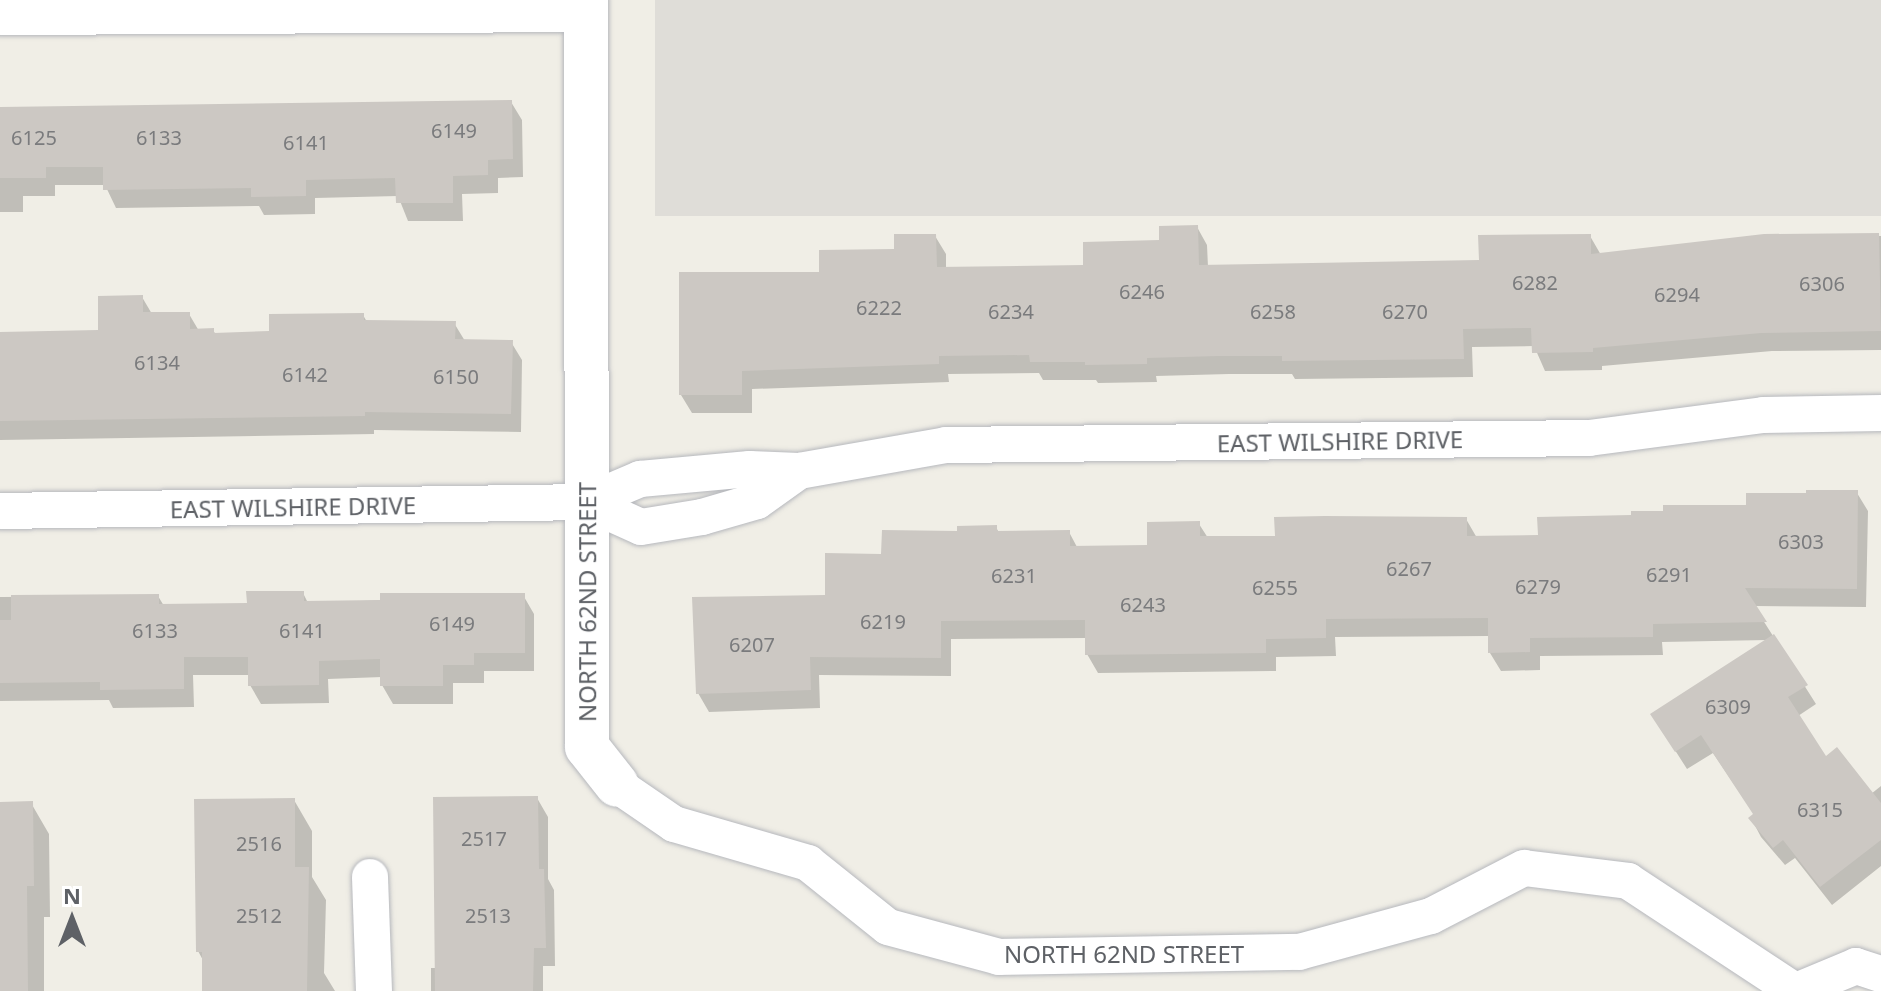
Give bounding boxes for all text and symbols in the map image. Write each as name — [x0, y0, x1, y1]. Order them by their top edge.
house number: 6149 — [431, 118, 477, 142]
house number: 6125 — [11, 125, 57, 149]
house number: 6133 — [136, 125, 182, 149]
house number: 6141 — [283, 130, 329, 154]
house number: 6282 — [1512, 270, 1558, 294]
house number: 6306 — [1799, 271, 1845, 295]
house number: 6246 — [1119, 279, 1165, 303]
house number: 6294 — [1654, 282, 1700, 306]
house number: 6222 — [856, 295, 902, 319]
house number: 6234 — [988, 299, 1034, 323]
house number: 6258 — [1250, 299, 1296, 323]
house number: 6270 — [1382, 299, 1428, 323]
house number: 6134 — [134, 350, 180, 374]
house number: 6142 — [282, 362, 328, 386]
house number: 6150 — [433, 364, 479, 388]
street label: EAST WILSHIRE DRIVE — [1217, 424, 1463, 458]
street label: NORTH 62ND STREET — [573, 482, 601, 722]
street label: EAST WILSHIRE DRIVE — [170, 490, 416, 524]
house number: 6303 — [1778, 529, 1824, 553]
house number: 6267 — [1386, 556, 1432, 580]
house number: 6291 — [1646, 562, 1692, 586]
house number: 6231 — [991, 563, 1037, 587]
house number: 6279 — [1515, 574, 1561, 598]
house number: 6255 — [1252, 575, 1298, 599]
house number: 6243 — [1120, 592, 1166, 616]
house number: 6219 — [860, 609, 906, 633]
house number: 6149 — [429, 611, 475, 635]
house number: 6133 — [132, 618, 178, 642]
house number: 6141 — [279, 618, 325, 642]
house number: 6207 — [729, 632, 775, 656]
house number: 6309 — [1705, 694, 1751, 718]
house number: 6315 — [1797, 797, 1843, 821]
house number: 2517 — [461, 826, 507, 850]
house number: 2516 — [236, 831, 282, 855]
north arrow — [32, 879, 112, 959]
text: N — [63, 880, 81, 910]
house number: 2512 — [236, 903, 282, 927]
house number: 2513 — [465, 903, 511, 927]
street label: NORTH 62ND STREET — [1004, 940, 1244, 968]

